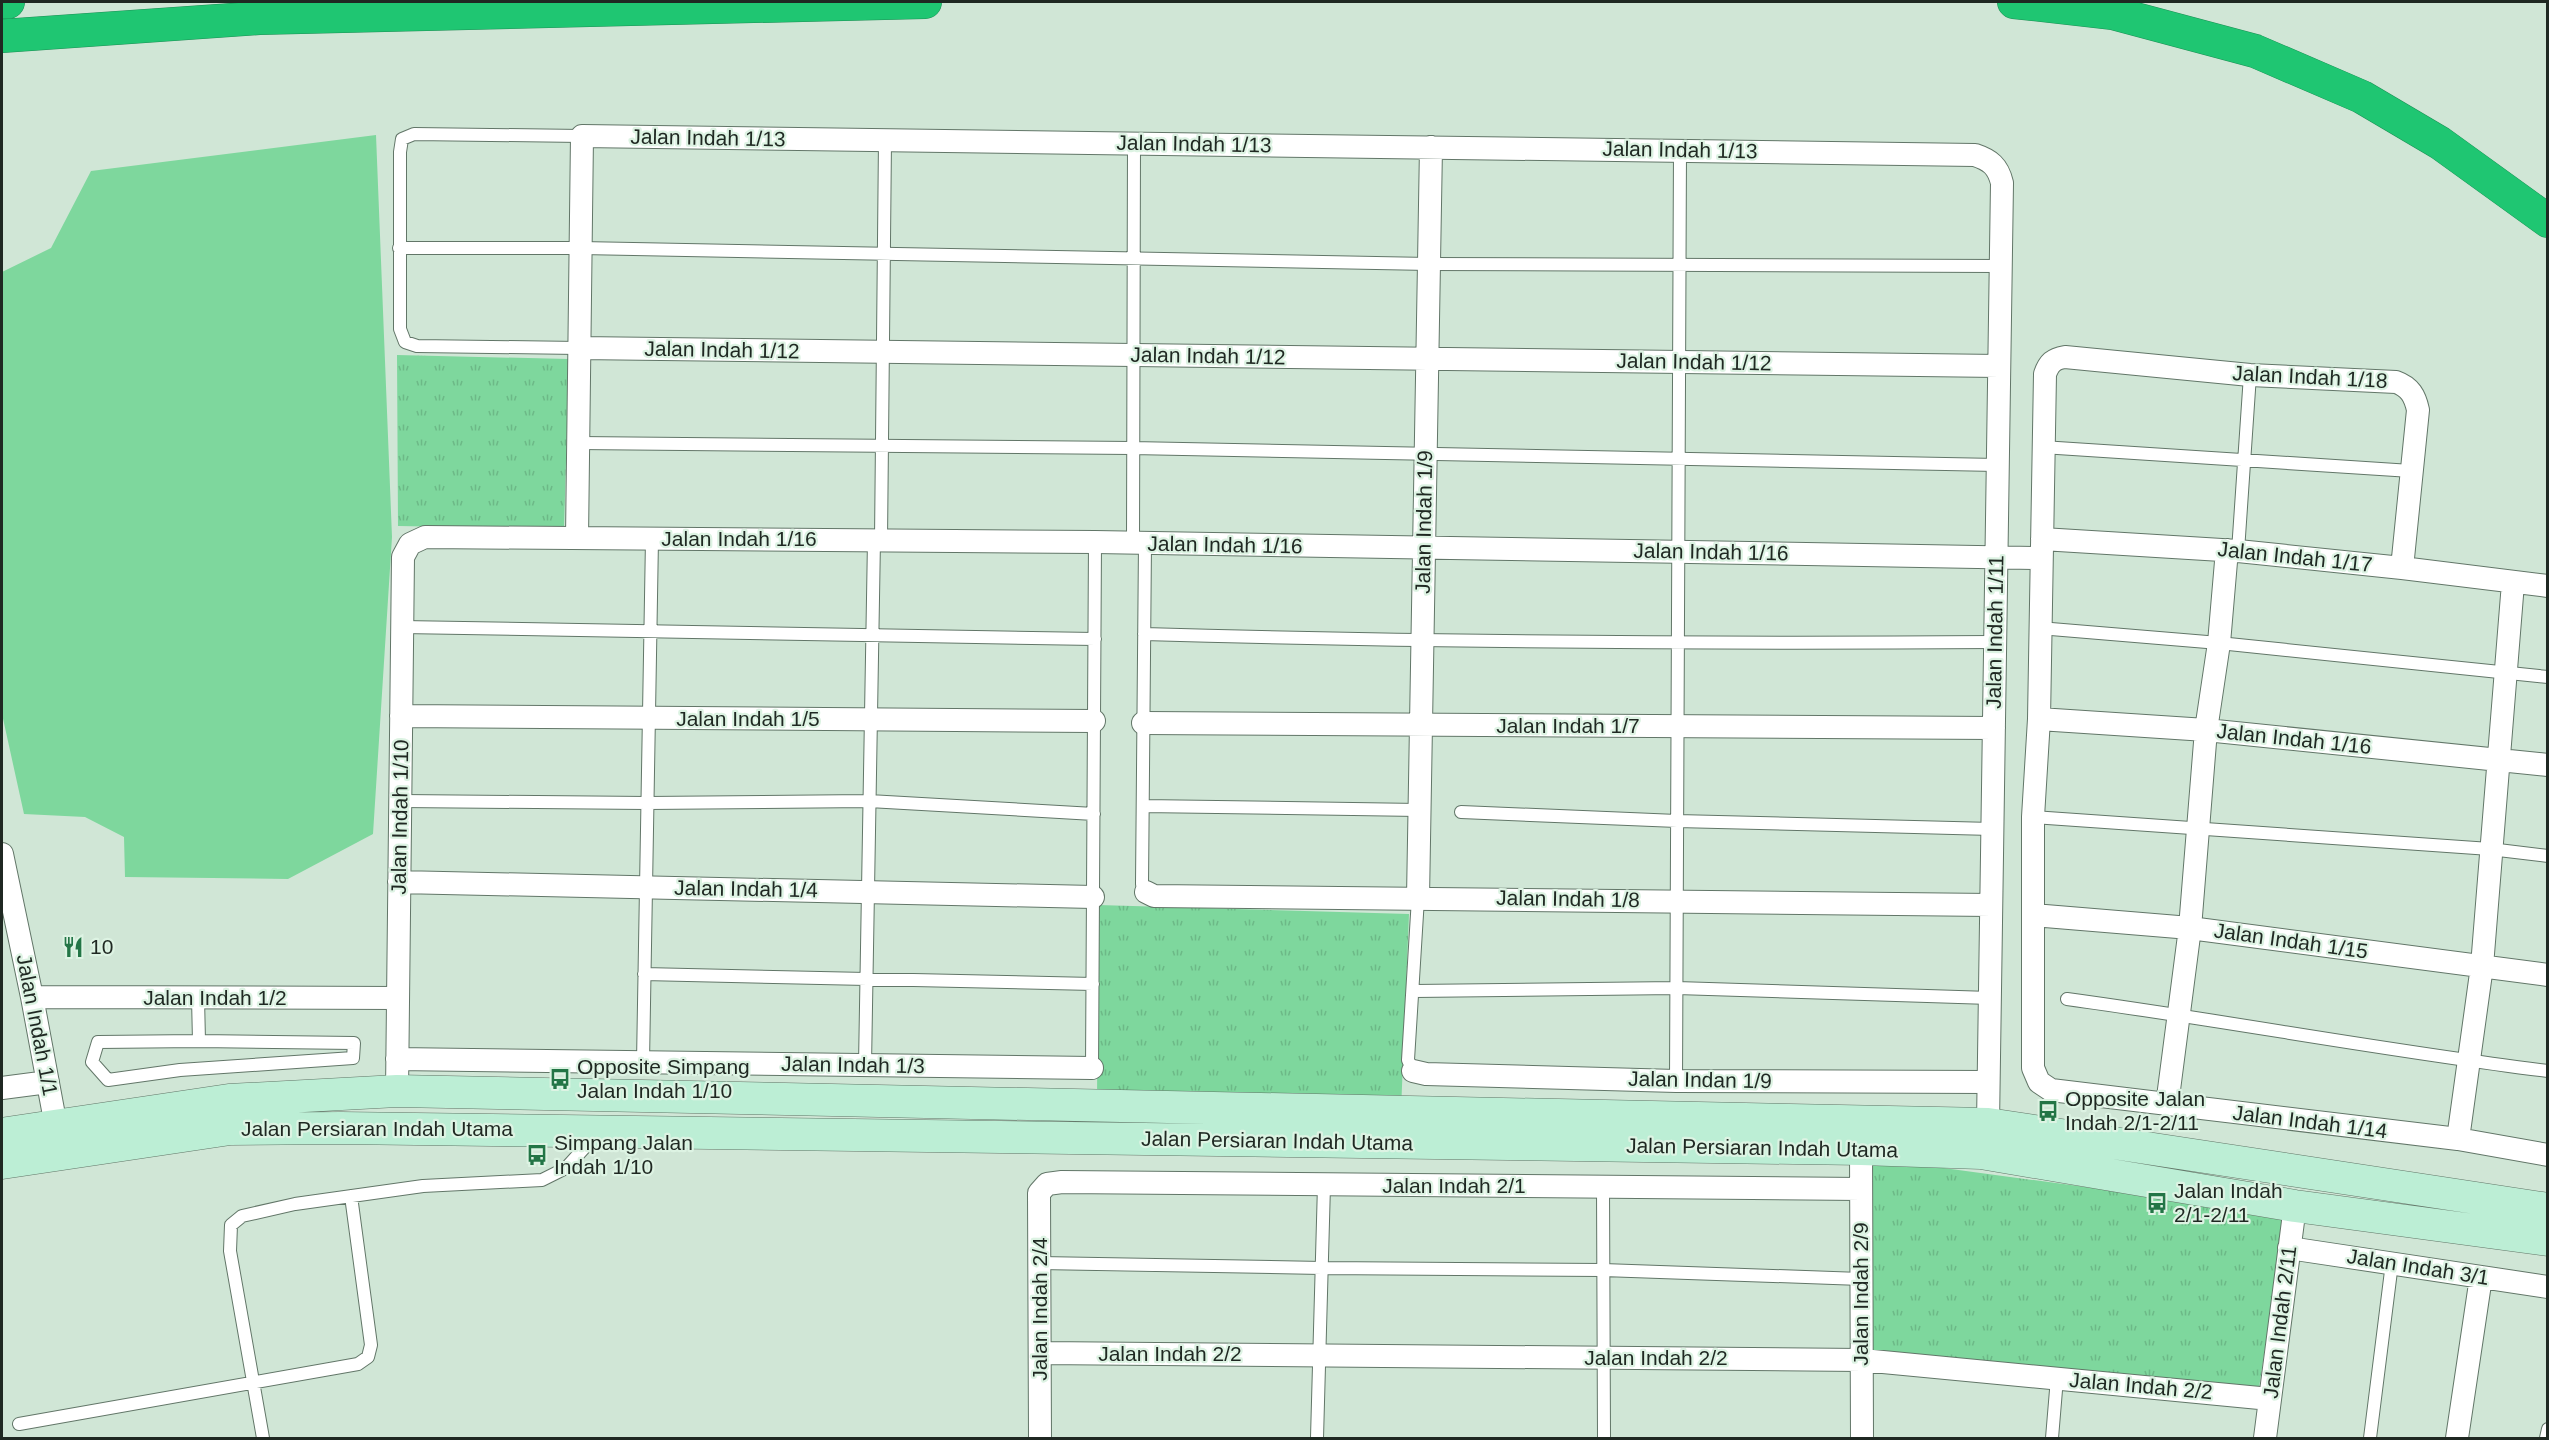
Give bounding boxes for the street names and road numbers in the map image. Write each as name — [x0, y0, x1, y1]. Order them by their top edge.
street label: Jalan Indah 1/13 — [630, 125, 786, 150]
street label: Jalan Indah 1/13 — [1116, 131, 1272, 156]
street label: Jalan Indah 1/13 — [1602, 137, 1758, 162]
street label: Jalan Indah 1/12 — [644, 337, 800, 362]
street label: Jalan Indah 1/12 — [1130, 343, 1286, 368]
street label: Jalan Indah 1/12 — [1616, 349, 1772, 374]
street label: Jalan Indah 1/18 — [2232, 361, 2388, 392]
street label: Jalan Indah 1/9 — [1411, 450, 1436, 594]
street label: Jalan Indah 1/16 — [661, 527, 817, 550]
street label: Jalan Indah 1/16 — [1147, 532, 1303, 557]
street label: Jalan Indah 1/17 — [2217, 537, 2373, 576]
street label: Jalan Indah 1/16 — [1633, 539, 1789, 564]
street label: Jalan Indah 1/11 — [1982, 555, 2007, 709]
street label: Jalan Indah 1/5 — [676, 707, 820, 730]
street label: Jalan Indah 1/7 — [1496, 714, 1640, 737]
street label: Jalan Indah 1/16 — [2216, 719, 2372, 758]
street label: Jalan Indah 1/10 — [387, 739, 412, 895]
street label: Jalan Indah 1/4 — [674, 876, 818, 901]
street label: Jalan Indah 1/8 — [1496, 886, 1640, 911]
street label: Jalan Indah 1/15 — [2213, 918, 2370, 963]
street label: Jalan Indah 1/1 — [12, 952, 62, 1098]
street label: Jalan Indah 1/2 — [143, 986, 287, 1009]
street label: Jalan Indah 1/3 — [781, 1052, 925, 1077]
street label: Jalan Indan 1/9 — [1628, 1067, 1772, 1092]
street label: Jalan Indah 1/14 — [2232, 1101, 2389, 1142]
street label: Jalan Persiaran Indah Utama — [241, 1117, 513, 1140]
street label: Jalan Persiaran Indah Utama — [1141, 1127, 1413, 1154]
street label: Jalan Persiaran Indah Utama — [1626, 1134, 1898, 1161]
street label: Jalan Indah 2/1 — [1382, 1174, 1526, 1197]
street label: Jalan Indah 2/9 — [1849, 1222, 1872, 1366]
street label: Jalan Indah 2/4 — [1028, 1237, 1051, 1381]
street label: Jalan Indah 2/11 — [2259, 1244, 2300, 1400]
street label: Jalan Indah 3/1 — [2345, 1244, 2491, 1289]
street label: Jalan Indah 2/2 — [1098, 1342, 1242, 1365]
street label: Jalan Indah 2/2 — [1584, 1346, 1728, 1369]
street label: Jalan Indah 2/2 — [2069, 1368, 2214, 1403]

